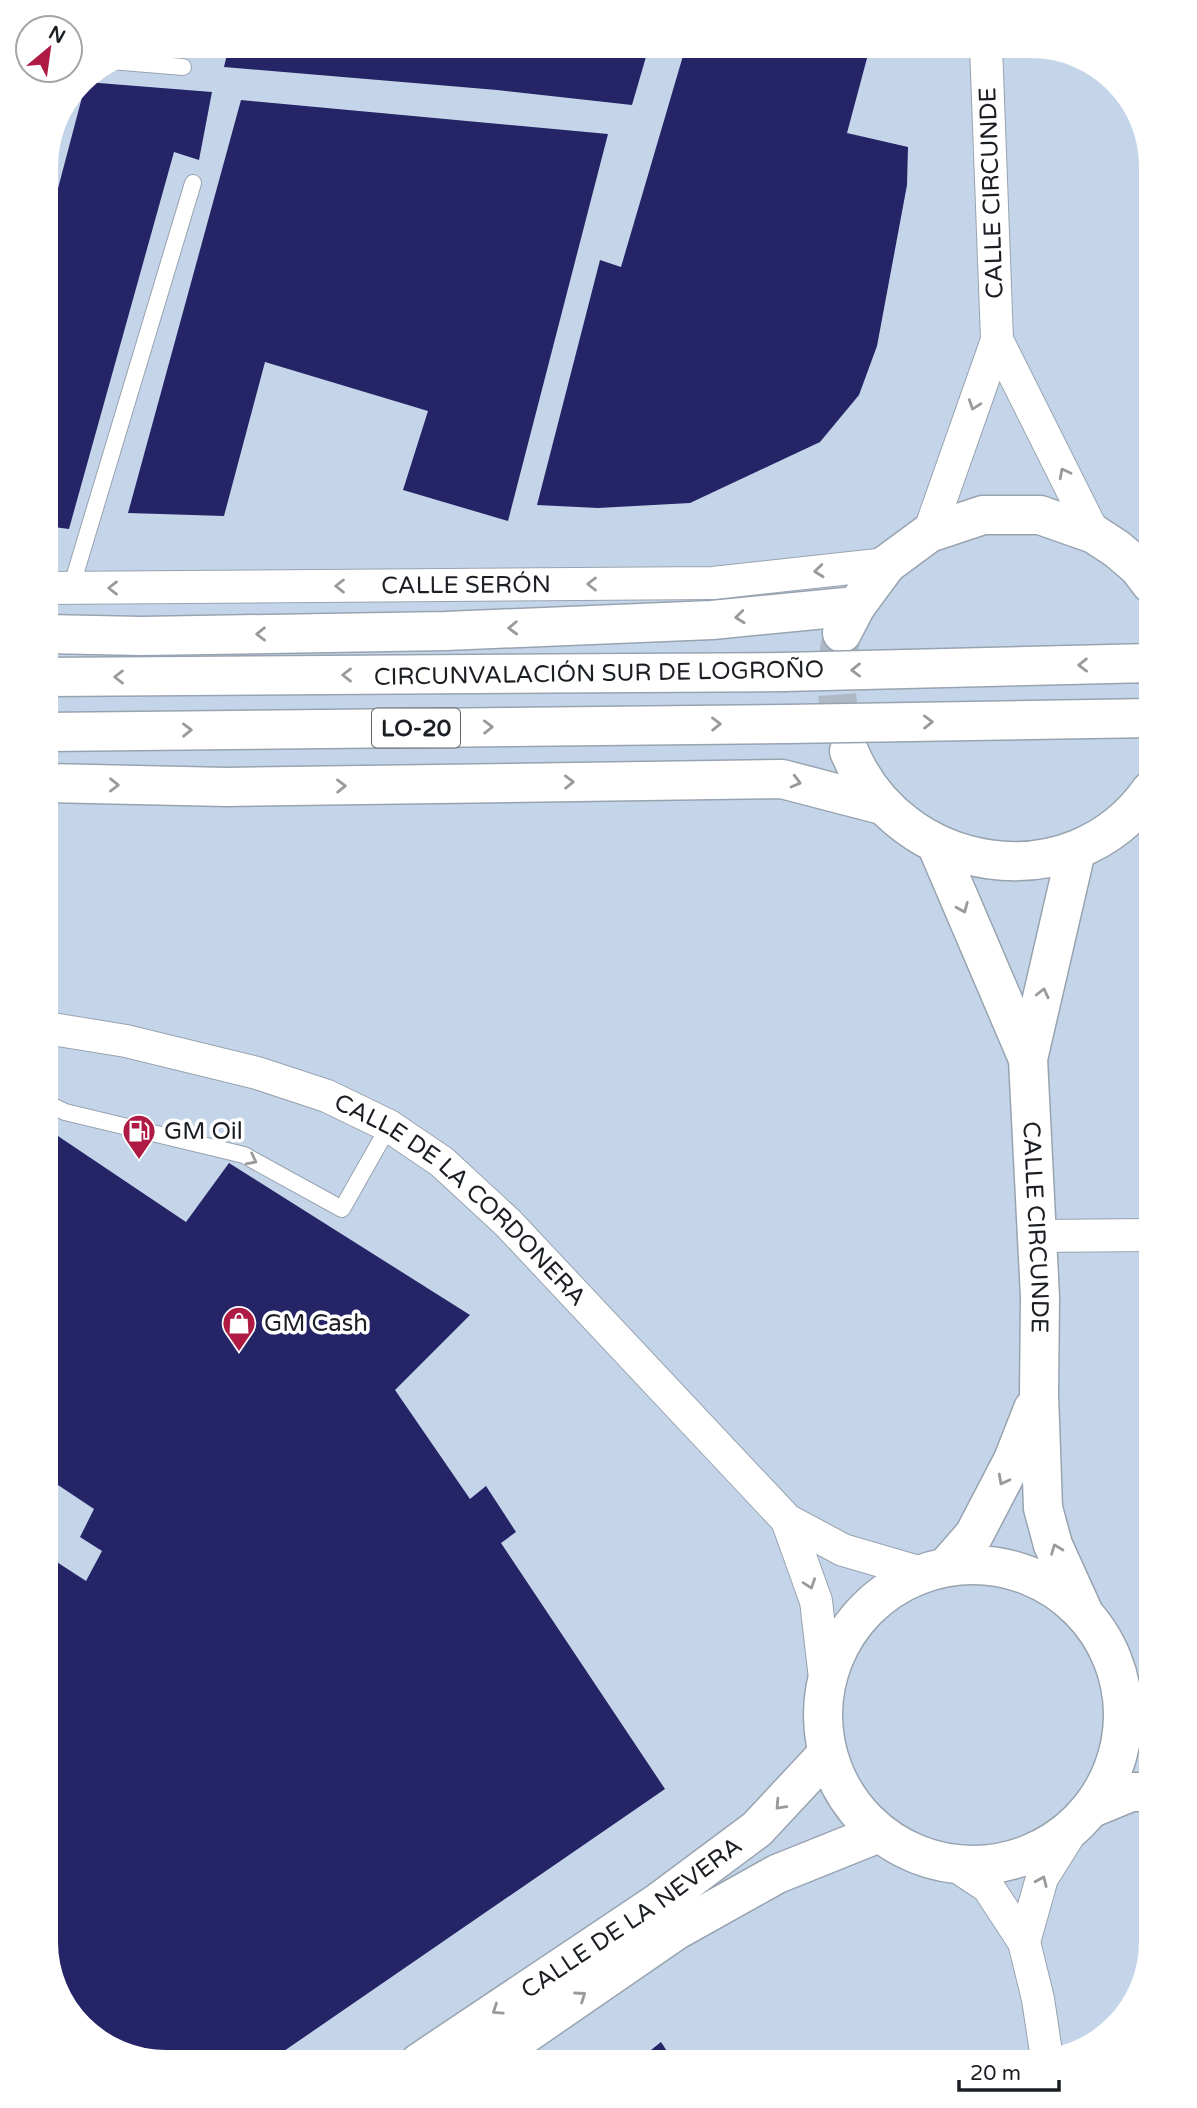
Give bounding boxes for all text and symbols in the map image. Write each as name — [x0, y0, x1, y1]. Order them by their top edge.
north arrow — [14, 14, 84, 84]
text: N — [45, 22, 69, 48]
street label: CALLE CIRCUNDE — [973, 87, 1010, 299]
one-way arrow — [968, 398, 982, 410]
one-way arrow — [1058, 468, 1072, 480]
one-way arrow — [813, 564, 825, 579]
street label: CALLE SERÓN — [381, 569, 551, 600]
one-way arrow — [586, 576, 597, 592]
one-way arrow — [334, 578, 345, 594]
one-way arrow — [107, 580, 117, 596]
one-way arrow — [734, 610, 746, 625]
one-way arrow — [507, 621, 518, 636]
one-way arrow — [255, 626, 265, 642]
street label: CIRCUNVALACIÓN SUR DE LOGROÑO — [374, 654, 824, 692]
one-way arrow — [1078, 657, 1089, 672]
one-way arrow — [850, 662, 861, 678]
one-way arrow — [341, 667, 352, 683]
one-way arrow — [114, 669, 125, 684]
road number: LO-20 — [372, 708, 460, 748]
one-way arrow — [923, 714, 934, 729]
one-way arrow — [711, 717, 722, 732]
one-way arrow — [484, 719, 494, 735]
one-way arrow — [182, 723, 193, 738]
one-way arrow — [564, 774, 575, 790]
one-way arrow — [790, 774, 802, 788]
one-way arrow — [109, 777, 120, 792]
one-way arrow — [336, 778, 347, 793]
one-way arrow — [955, 902, 969, 914]
one-way arrow — [1035, 987, 1049, 999]
street label: CALLE DE LA CORDONERA — [329, 1088, 592, 1312]
fuel station icon: GM Oil — [120, 1112, 158, 1161]
place label: GM Oil — [164, 1117, 243, 1146]
street label: CALLE CIRCUNDE — [1016, 1121, 1054, 1333]
one-way arrow — [245, 1152, 257, 1166]
shop icon: GM Cash — [220, 1304, 258, 1353]
place label: GM Cash — [264, 1309, 368, 1338]
one-way arrow — [998, 1472, 1012, 1485]
one-way arrow — [1050, 1544, 1064, 1556]
one-way arrow — [802, 1578, 816, 1590]
one-way arrow — [775, 1797, 788, 1810]
street label: CALLE DE LA NEVERA — [516, 1831, 748, 2005]
one-way arrow — [1034, 1876, 1048, 1889]
one-way arrow — [573, 1992, 586, 2004]
one-way arrow — [492, 2002, 505, 2014]
scale bar — [959, 2048, 1059, 2092]
text: 20 m — [970, 2061, 1021, 2086]

